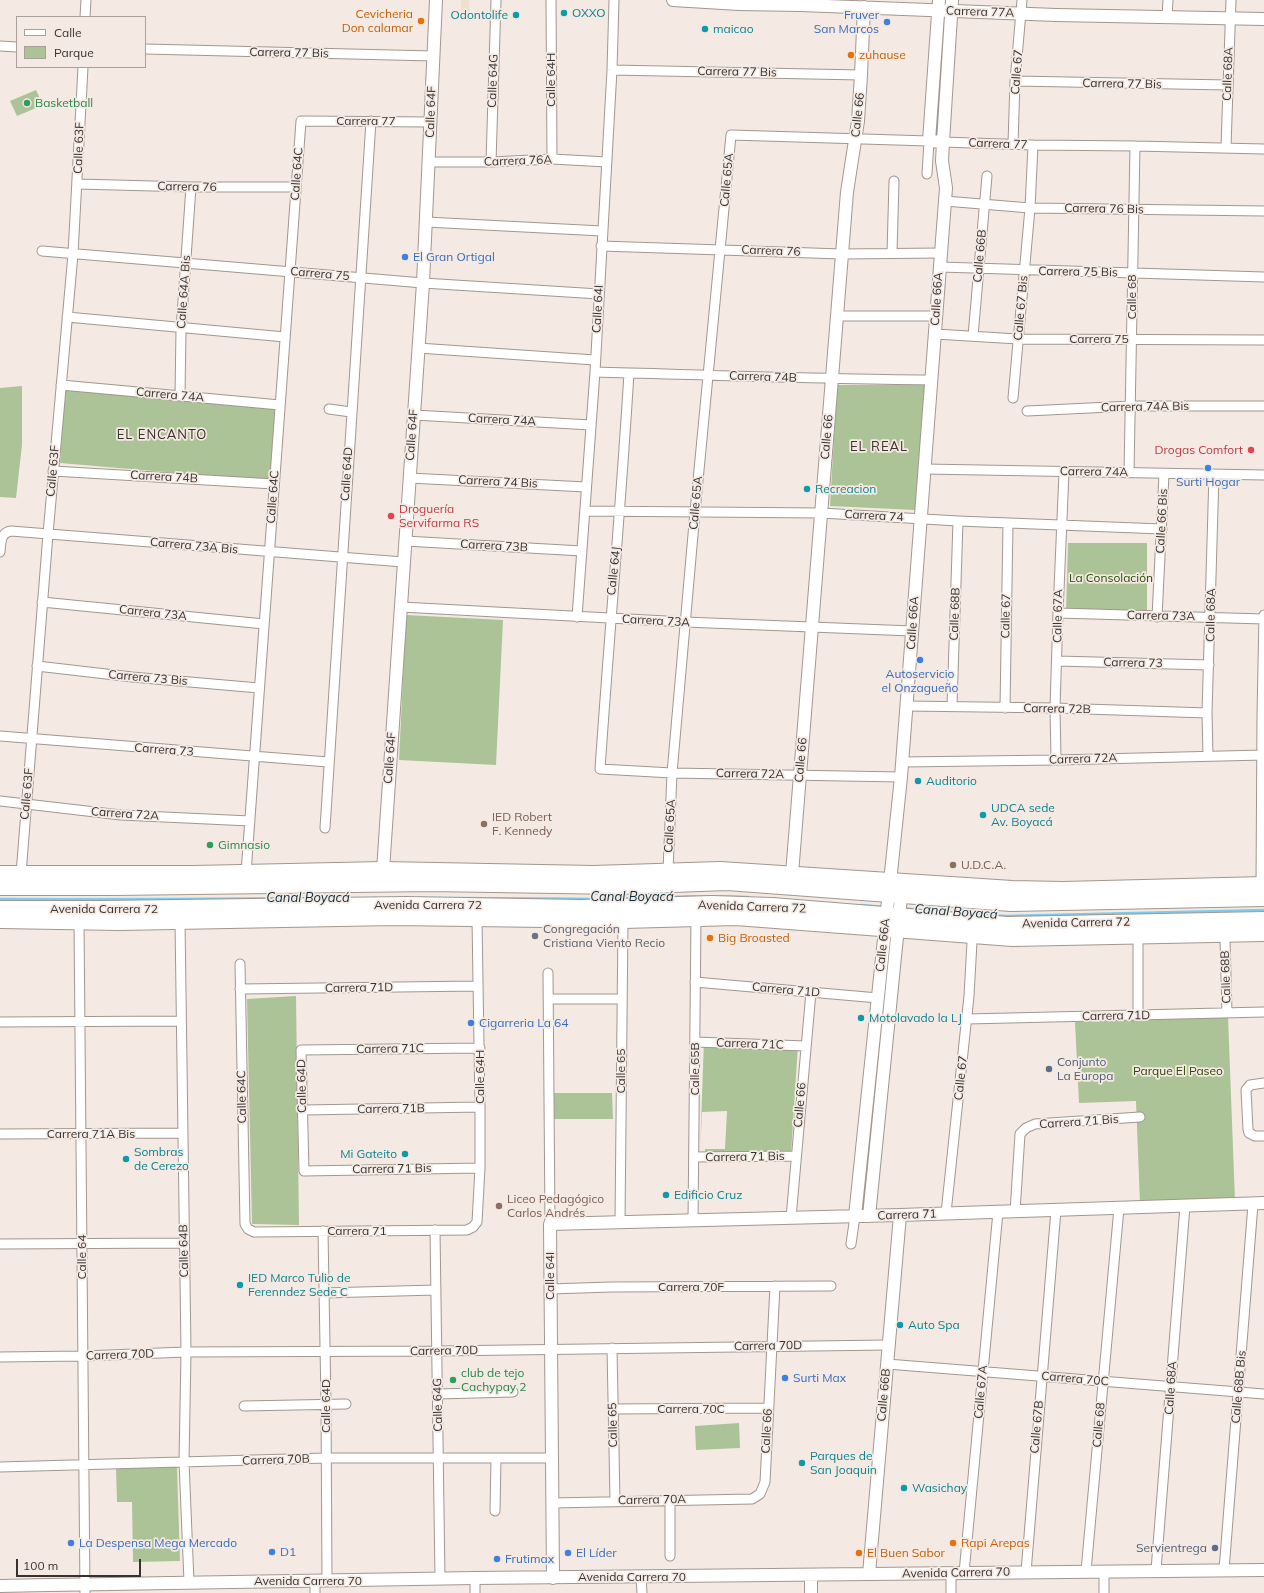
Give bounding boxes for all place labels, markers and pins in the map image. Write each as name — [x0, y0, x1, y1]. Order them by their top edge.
place label: OXXO — [572, 6, 606, 20]
place label: Cevicheria Don calamar — [342, 7, 413, 35]
place label: Odontolife — [451, 8, 508, 22]
marker: OXXO — [559, 8, 569, 18]
place label: Fruver San Marcos — [814, 8, 879, 36]
marker: Odontolife — [511, 10, 521, 20]
marker: Cevicheria Don calamar — [416, 16, 426, 26]
marker: Fruver San Marcos — [882, 17, 892, 27]
place label: maicao — [713, 22, 754, 36]
marker: maicao — [700, 24, 710, 34]
place label: zuhause — [859, 48, 906, 62]
marker: zuhause — [846, 50, 856, 60]
place label: Basketball — [35, 96, 93, 110]
marker: Basketball — [22, 98, 32, 108]
place label: El Gran Ortigal — [413, 250, 495, 264]
marker: El Gran Ortigal — [400, 252, 410, 262]
place label: Drogas Comfort — [1155, 443, 1243, 457]
marker: Drogas Comfort — [1246, 445, 1256, 455]
marker: Surti Hogar — [1203, 463, 1213, 473]
place label: Surti Hogar — [1176, 475, 1240, 489]
place label: Recreacion — [815, 482, 876, 496]
marker: Recreacion — [802, 484, 812, 494]
place label: Droguería Servifarma RS — [399, 502, 479, 530]
marker: Droguería Servifarma RS — [386, 511, 396, 521]
marker: Autoservicio el Onzagueño — [915, 655, 925, 665]
place label: Autoservicio el Onzagueño — [882, 667, 958, 695]
place label: Auditorio — [926, 774, 977, 788]
marker: Auditorio — [913, 776, 923, 786]
place label: UDCA sede Av. Boyacá — [991, 801, 1055, 829]
place label: IED Robert F. Kennedy — [492, 810, 552, 838]
marker: UDCA sede Av. Boyacá — [978, 810, 988, 820]
marker: IED Robert F. Kennedy — [479, 819, 489, 829]
place label: Gimnasio — [218, 838, 270, 852]
marker: Gimnasio — [205, 840, 215, 850]
place label: U.D.C.A. — [961, 858, 1006, 872]
marker: U.D.C.A. — [948, 860, 958, 870]
place label: Congregación Cristiana Viento Recio — [543, 922, 665, 950]
marker: Congregación Cristiana Viento Recio — [530, 931, 540, 941]
place label: Big Broasted — [718, 931, 790, 945]
marker: Big Broasted — [705, 933, 715, 943]
place label: Motolavado la LJ — [869, 1011, 962, 1025]
marker: Motolavado la LJ — [856, 1013, 866, 1023]
place label: Cigarreria La 64 — [479, 1016, 568, 1030]
marker: Cigarreria La 64 — [466, 1018, 476, 1028]
place label: Conjunto La Europa — [1057, 1055, 1113, 1083]
marker: Conjunto La Europa — [1044, 1064, 1054, 1074]
place label: Sombras de Cerezo — [134, 1145, 189, 1173]
place label: Mi Gateito — [340, 1147, 397, 1161]
marker: Mi Gateito — [400, 1149, 410, 1159]
marker: Sombras de Cerezo — [121, 1154, 131, 1164]
place label: Edificio Cruz — [674, 1188, 742, 1202]
marker: Edificio Cruz — [661, 1190, 671, 1200]
place label: Liceo Pedagógico Carlos Andrés — [507, 1192, 604, 1220]
marker: Liceo Pedagógico Carlos Andrés — [494, 1201, 504, 1211]
place label: IED Marco Tulio de Ferenndez Sede C — [248, 1271, 351, 1299]
marker: IED Marco Tulio de Ferenndez Sede C — [235, 1280, 245, 1290]
place label: Auto Spa — [908, 1318, 960, 1332]
marker: Auto Spa — [895, 1320, 905, 1330]
place label: club de tejo Cachypay 2 — [461, 1366, 527, 1394]
place label: Surti Max — [793, 1371, 846, 1385]
marker: Surti Max — [780, 1373, 790, 1383]
marker: club de tejo Cachypay 2 — [448, 1375, 458, 1385]
place label: Parques de San Joaquin — [810, 1449, 877, 1477]
marker: Parques de San Joaquin — [797, 1458, 807, 1468]
place label: Wasichay — [912, 1481, 967, 1495]
marker: Wasichay — [899, 1483, 909, 1493]
place label: La Despensa Mega Mercado — [79, 1536, 237, 1550]
place label: Rapi Arepas — [961, 1536, 1030, 1550]
marker: La Despensa Mega Mercado — [66, 1538, 76, 1548]
marker: Rapi Arepas — [948, 1538, 958, 1548]
place label: Servientrega — [1136, 1541, 1207, 1555]
marker: Servientrega — [1210, 1543, 1220, 1553]
place label: D1 — [280, 1545, 296, 1559]
place label: El Líder — [576, 1546, 617, 1560]
place label: El Buen Sabor — [867, 1546, 945, 1560]
marker: D1 — [267, 1547, 277, 1557]
marker: El Líder — [563, 1548, 573, 1558]
marker: El Buen Sabor — [854, 1548, 864, 1558]
place label: Frutimax — [505, 1552, 554, 1566]
marker: Frutimax — [492, 1554, 502, 1564]

